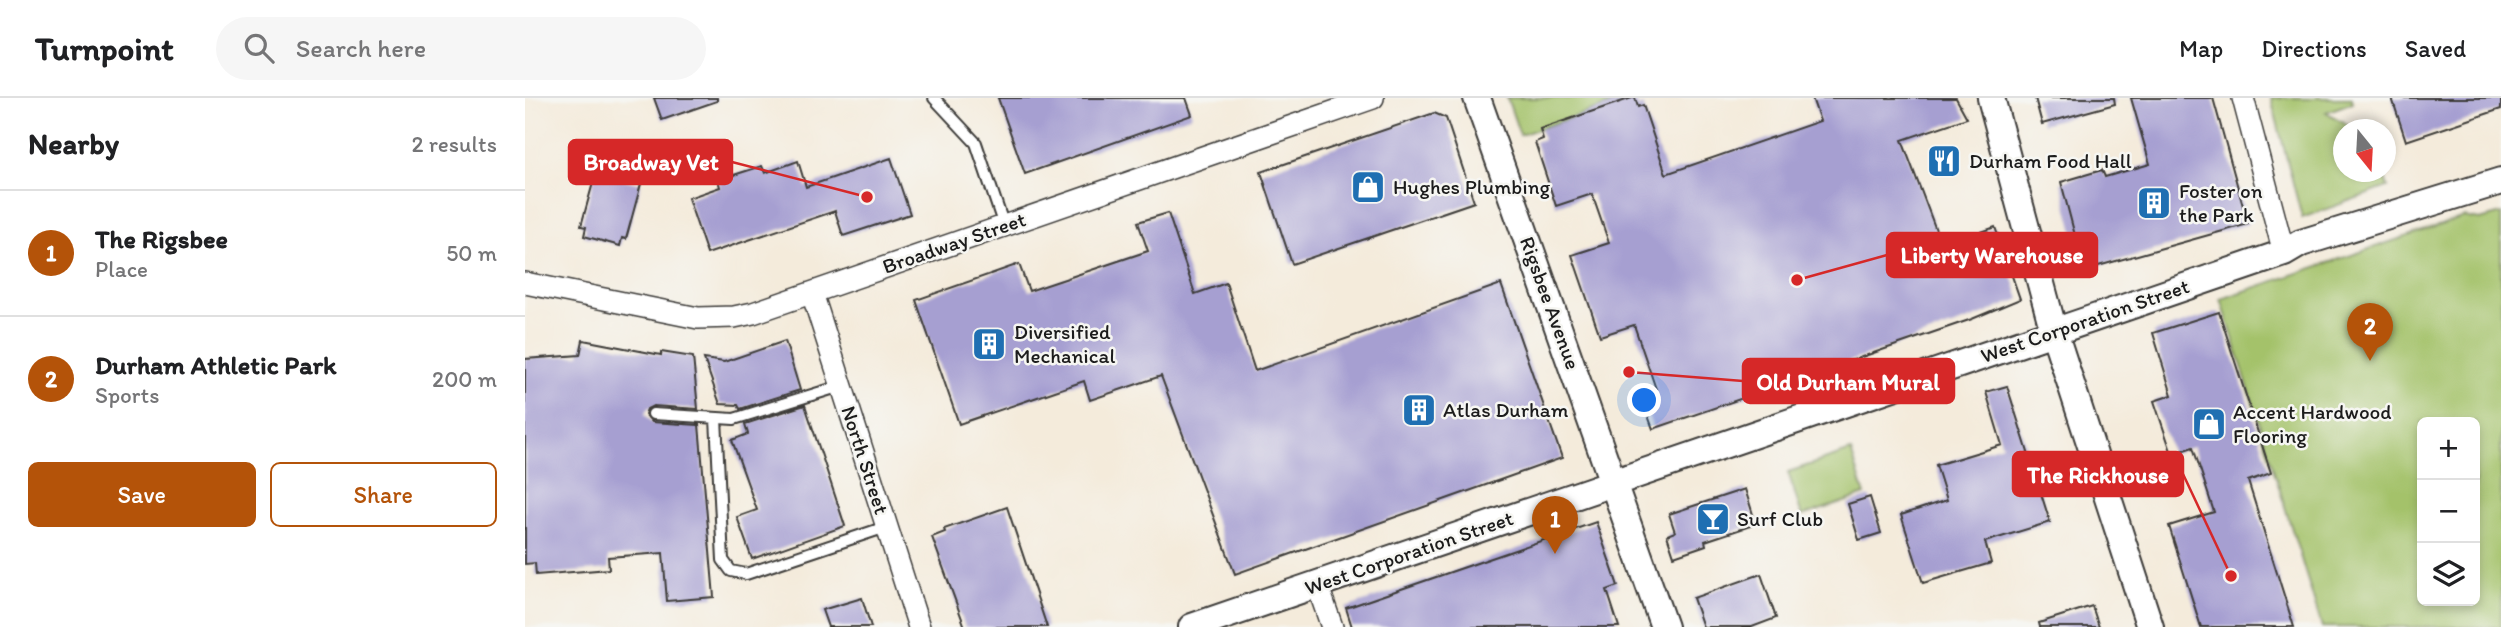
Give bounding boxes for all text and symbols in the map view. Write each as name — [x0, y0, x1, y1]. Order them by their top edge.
search box — [216, 17, 706, 80]
text: Turnpoint — [35, 29, 174, 68]
icon: search — [240, 29, 278, 67]
text: Search here — [296, 32, 426, 64]
text: Map — [2179, 34, 2223, 63]
text: Directions — [2261, 34, 2367, 63]
text: Saved — [2405, 34, 2466, 63]
north arrow — [2333, 119, 2396, 182]
text: Nearby — [28, 125, 119, 162]
text: 2 results — [411, 130, 497, 158]
callout: Broadway Vet — [569, 140, 732, 184]
restaurant icon: Durham Food Hall — [1925, 142, 1963, 180]
text: Broadway Vet — [583, 148, 719, 176]
place label: Durham Food Hall — [1969, 148, 2132, 173]
shop icon: Hughes Plumbing — [1349, 168, 1387, 206]
place label: Hughes Plumbing — [1393, 174, 1551, 199]
place label: Foster on the Park — [2179, 178, 2263, 227]
building icon: Foster on the Park — [2135, 184, 2173, 222]
street label: Broadway Street — [879, 206, 1029, 279]
text: The Rigsbee — [95, 223, 228, 255]
street label: Rigsbee Avenue — [1515, 233, 1586, 373]
callout: Liberty Warehouse — [1887, 233, 2097, 277]
text: 1 — [46, 239, 56, 267]
text: 50 m — [446, 239, 497, 267]
text: Liberty Warehouse — [1901, 241, 2083, 269]
text: Place — [95, 255, 148, 283]
street label: West Corporation Street — [1977, 273, 2192, 368]
pin: 2 — [2347, 303, 2393, 361]
place label: Diversified Mechanical — [1014, 319, 1115, 368]
building icon: Diversified Mechanical — [970, 325, 1008, 363]
text: Durham Athletic Park — [95, 349, 336, 381]
callout: Old Durham Mural — [1743, 359, 1954, 403]
text: 2 — [45, 365, 57, 393]
text: 200 m — [432, 365, 497, 393]
text: Old Durham Mural — [1756, 368, 1940, 396]
text: Sports — [95, 381, 159, 409]
your location — [1627, 383, 1661, 417]
building icon: Atlas Durham — [1400, 391, 1438, 429]
place label: Atlas Durham — [1443, 397, 1569, 422]
place label: Accent Hardwood Flooring — [2233, 399, 2392, 448]
street label: North Street — [836, 402, 895, 517]
shop icon: Accent Hardwood Flooring — [2190, 405, 2228, 443]
map controls — [2417, 417, 2480, 606]
button: + — [2417, 417, 2480, 480]
callout: The Rickhouse — [2013, 452, 2183, 496]
text: The Rickhouse — [2026, 461, 2169, 489]
button: Save — [28, 462, 256, 527]
button: Share — [270, 462, 497, 527]
button: − — [2417, 480, 2480, 543]
pin: 1 — [1532, 496, 1578, 554]
bar icon: Surf Club — [1694, 500, 1732, 538]
street label: West Corporation Street — [1301, 505, 1516, 600]
place label: Surf Club — [1737, 506, 1823, 531]
button: layers — [2417, 543, 2480, 606]

